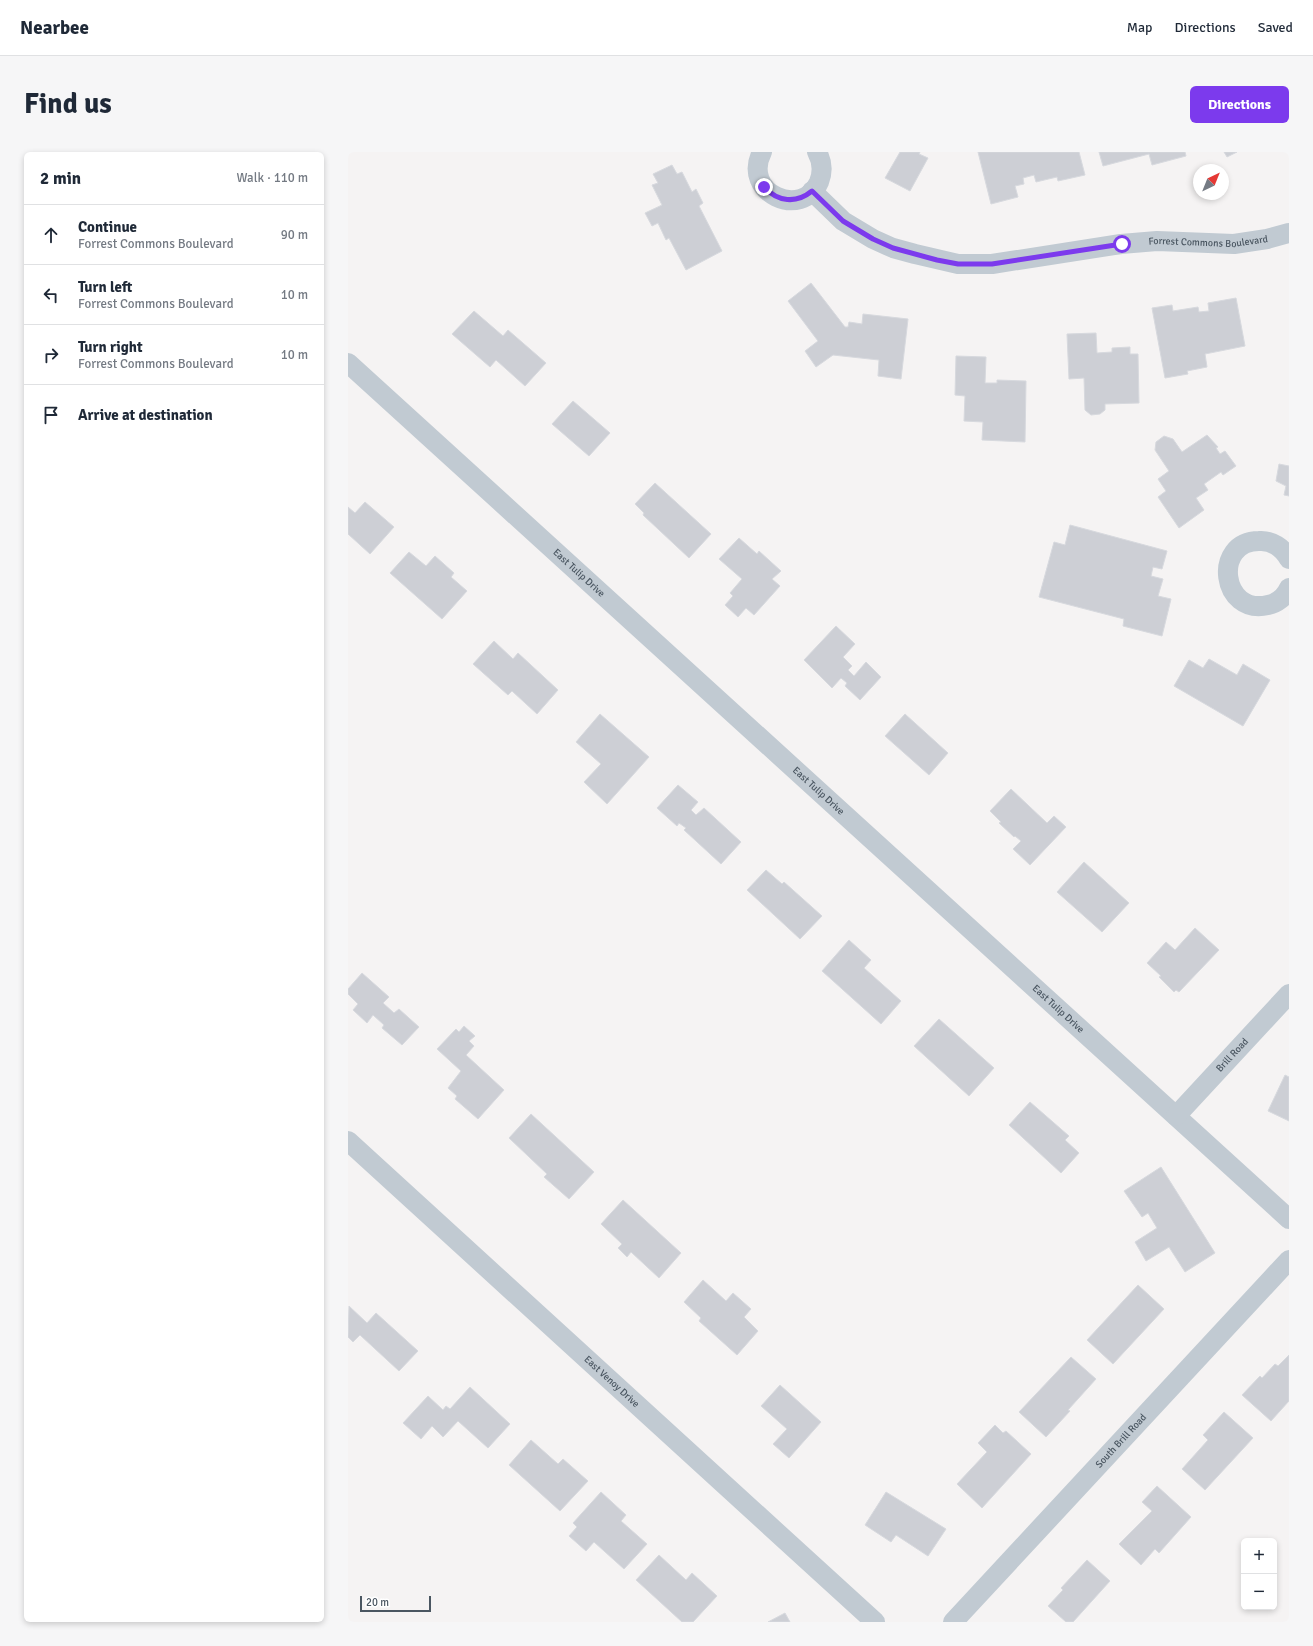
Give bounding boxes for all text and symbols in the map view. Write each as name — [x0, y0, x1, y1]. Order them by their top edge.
text: Nearbee — [20, 16, 89, 40]
text: Map — [1127, 19, 1153, 36]
text: Directions — [1175, 19, 1236, 36]
text: Saved — [1258, 19, 1293, 36]
button: Directions — [1190, 86, 1289, 123]
text: Find us — [24, 87, 112, 121]
north arrow — [1193, 164, 1229, 200]
text: 2 min — [40, 168, 81, 189]
text: Walk · 110 m — [237, 170, 308, 186]
route end — [755, 178, 773, 196]
text: Continue — [78, 218, 137, 236]
icon: ahead — [40, 224, 62, 246]
text: 90 m — [281, 227, 308, 243]
street label: Forrest Commons Boulevard — [1148, 233, 1269, 250]
route start — [1113, 235, 1131, 253]
text: Forrest Commons Boulevard — [78, 236, 234, 252]
text: Turn left — [78, 278, 132, 296]
icon: left — [40, 284, 62, 306]
text: 10 m — [281, 287, 308, 303]
text: Forrest Commons Boulevard — [78, 296, 234, 312]
text: Turn right — [78, 338, 143, 356]
icon: right — [40, 344, 62, 366]
text: 10 m — [281, 347, 308, 363]
text: Forrest Commons Boulevard — [78, 356, 234, 372]
icon: arrive — [40, 404, 62, 426]
text: Arrive at destination — [78, 406, 213, 424]
street label: East Tulip Drive — [550, 546, 607, 600]
street label: East Tulip Drive — [790, 764, 847, 818]
street label: East Tulip Drive — [1030, 982, 1087, 1036]
street label: Brill Road — [1214, 1036, 1251, 1075]
street label: East Venoy Drive — [581, 1353, 642, 1410]
street label: South Brill Road — [1093, 1411, 1149, 1470]
map controls — [1241, 1538, 1277, 1610]
button: + — [1241, 1538, 1277, 1574]
button: − — [1241, 1574, 1277, 1610]
scale bar — [360, 1594, 431, 1613]
text: 20 m — [366, 1596, 389, 1609]

